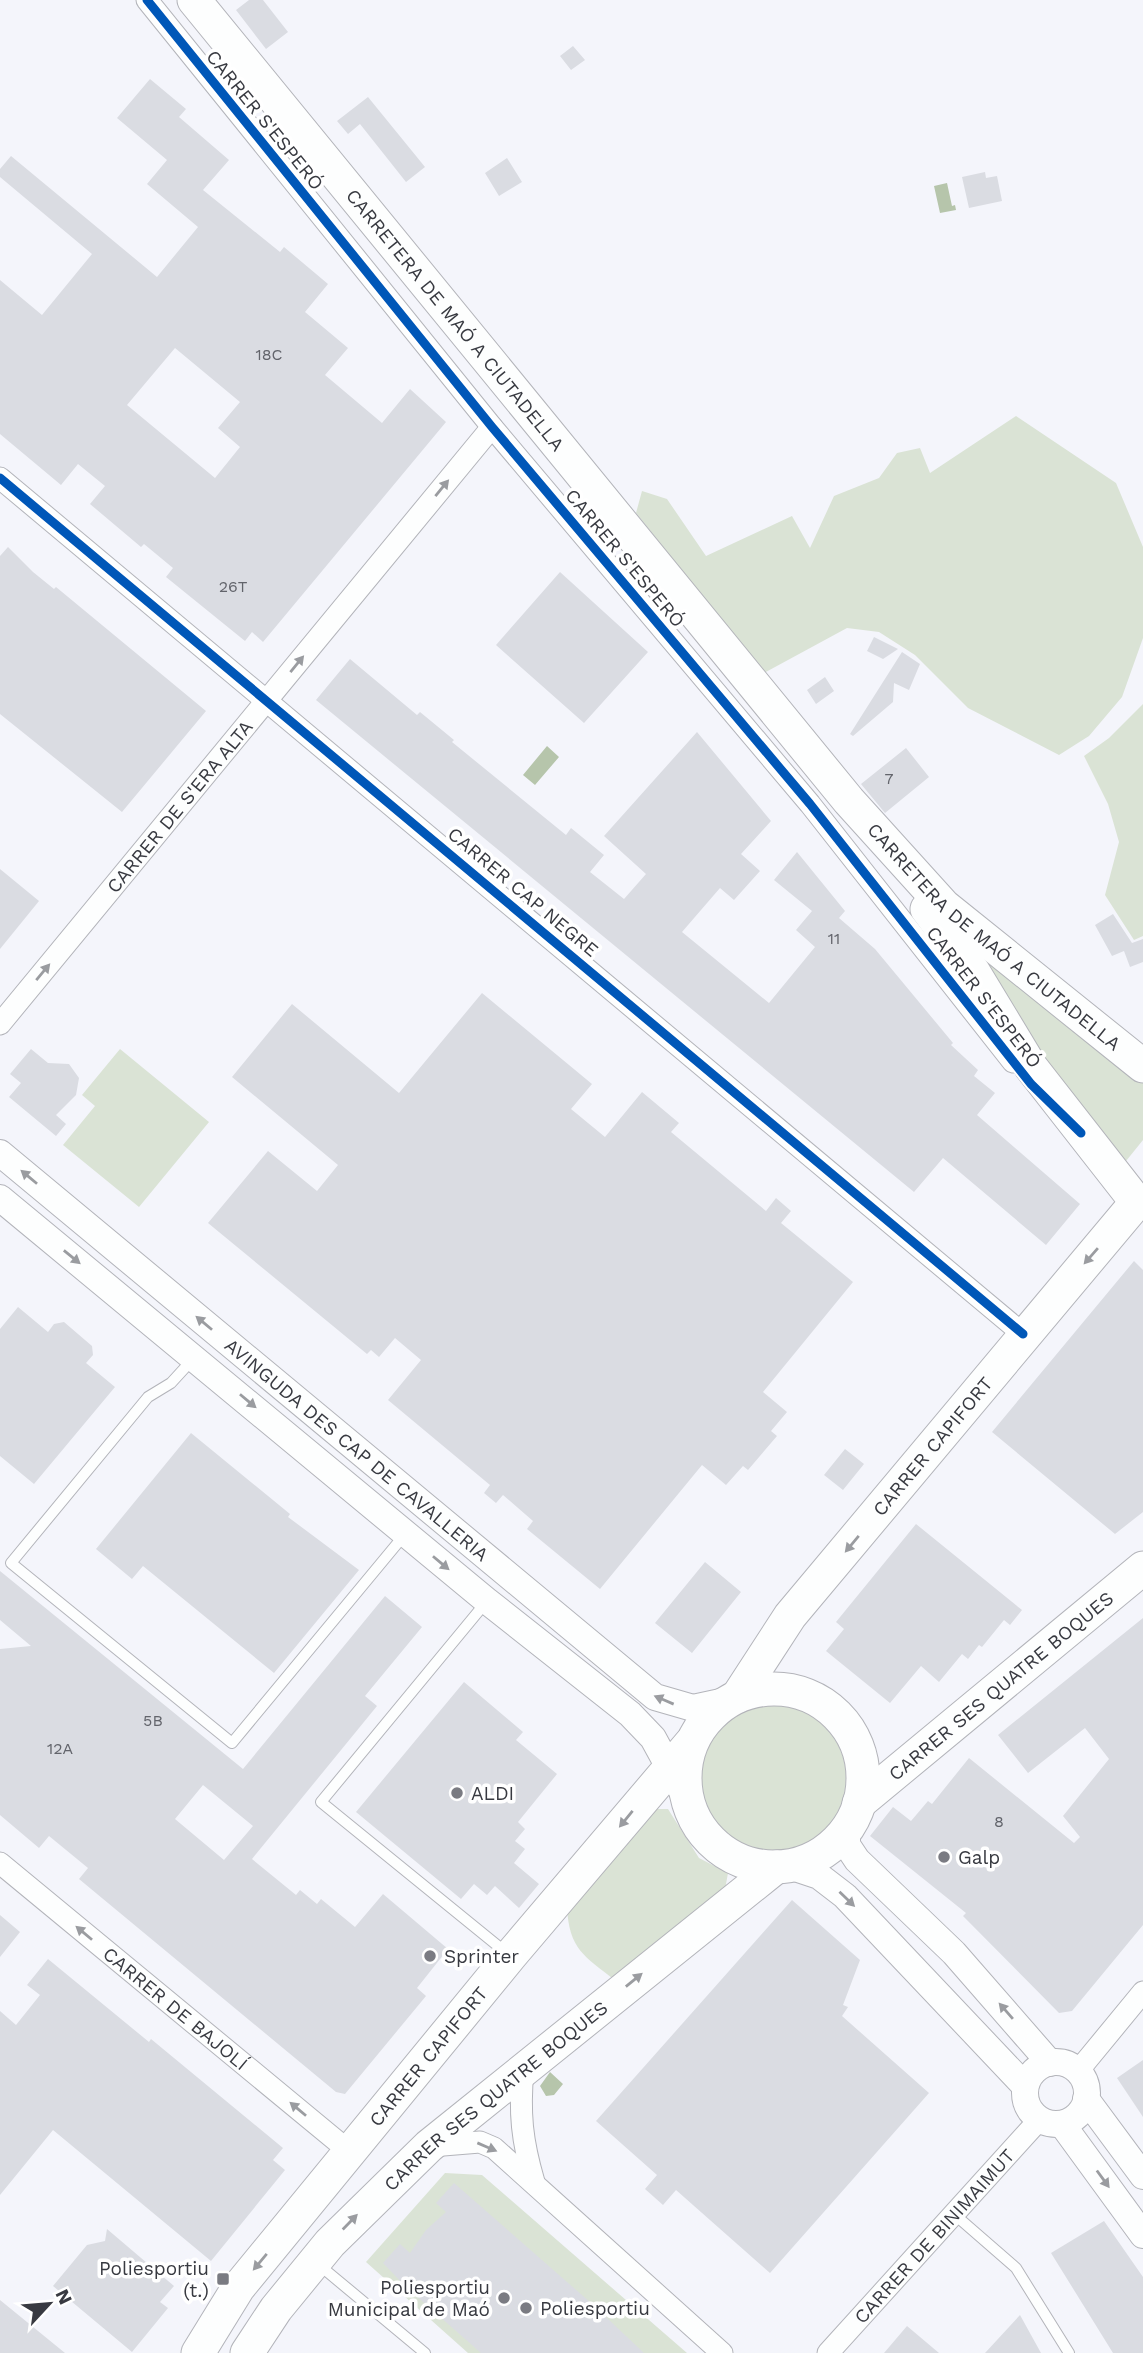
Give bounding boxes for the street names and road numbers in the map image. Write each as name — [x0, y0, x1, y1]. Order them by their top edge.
street label: CARRER S'ESPERÓ — [201, 45, 329, 195]
street label: CARRETERA DE MAÓ A CIUTADELLA — [341, 184, 570, 456]
street label: CARRER S'ESPERÓ — [560, 484, 690, 632]
street label: CARRER DE S'ERA ALTA — [101, 715, 258, 897]
street label: CARRETERA DE MAÓ A CIUTADELLA — [863, 818, 1126, 1055]
street label: CARRER CAP NEGRE — [443, 822, 603, 962]
street label: CARRER S'ESPERÓ — [922, 922, 1046, 1072]
street label: AVINGUDA DES CAP DE CAVALLERIA — [220, 1333, 494, 1566]
street label: CARRER CAPIFORT — [867, 1372, 997, 1520]
street label: CARRER SES QUATRE BOQUES — [884, 1586, 1118, 1785]
street label: CARRER DE BAJOLÍ — [99, 1942, 253, 2075]
street label: CARRER CAPIFORT — [364, 1982, 492, 2131]
street label: CARRER SES QUATRE BOQUES — [379, 1996, 612, 2195]
street label: CARRER DE BINIMAIMUT — [849, 2144, 1019, 2328]

